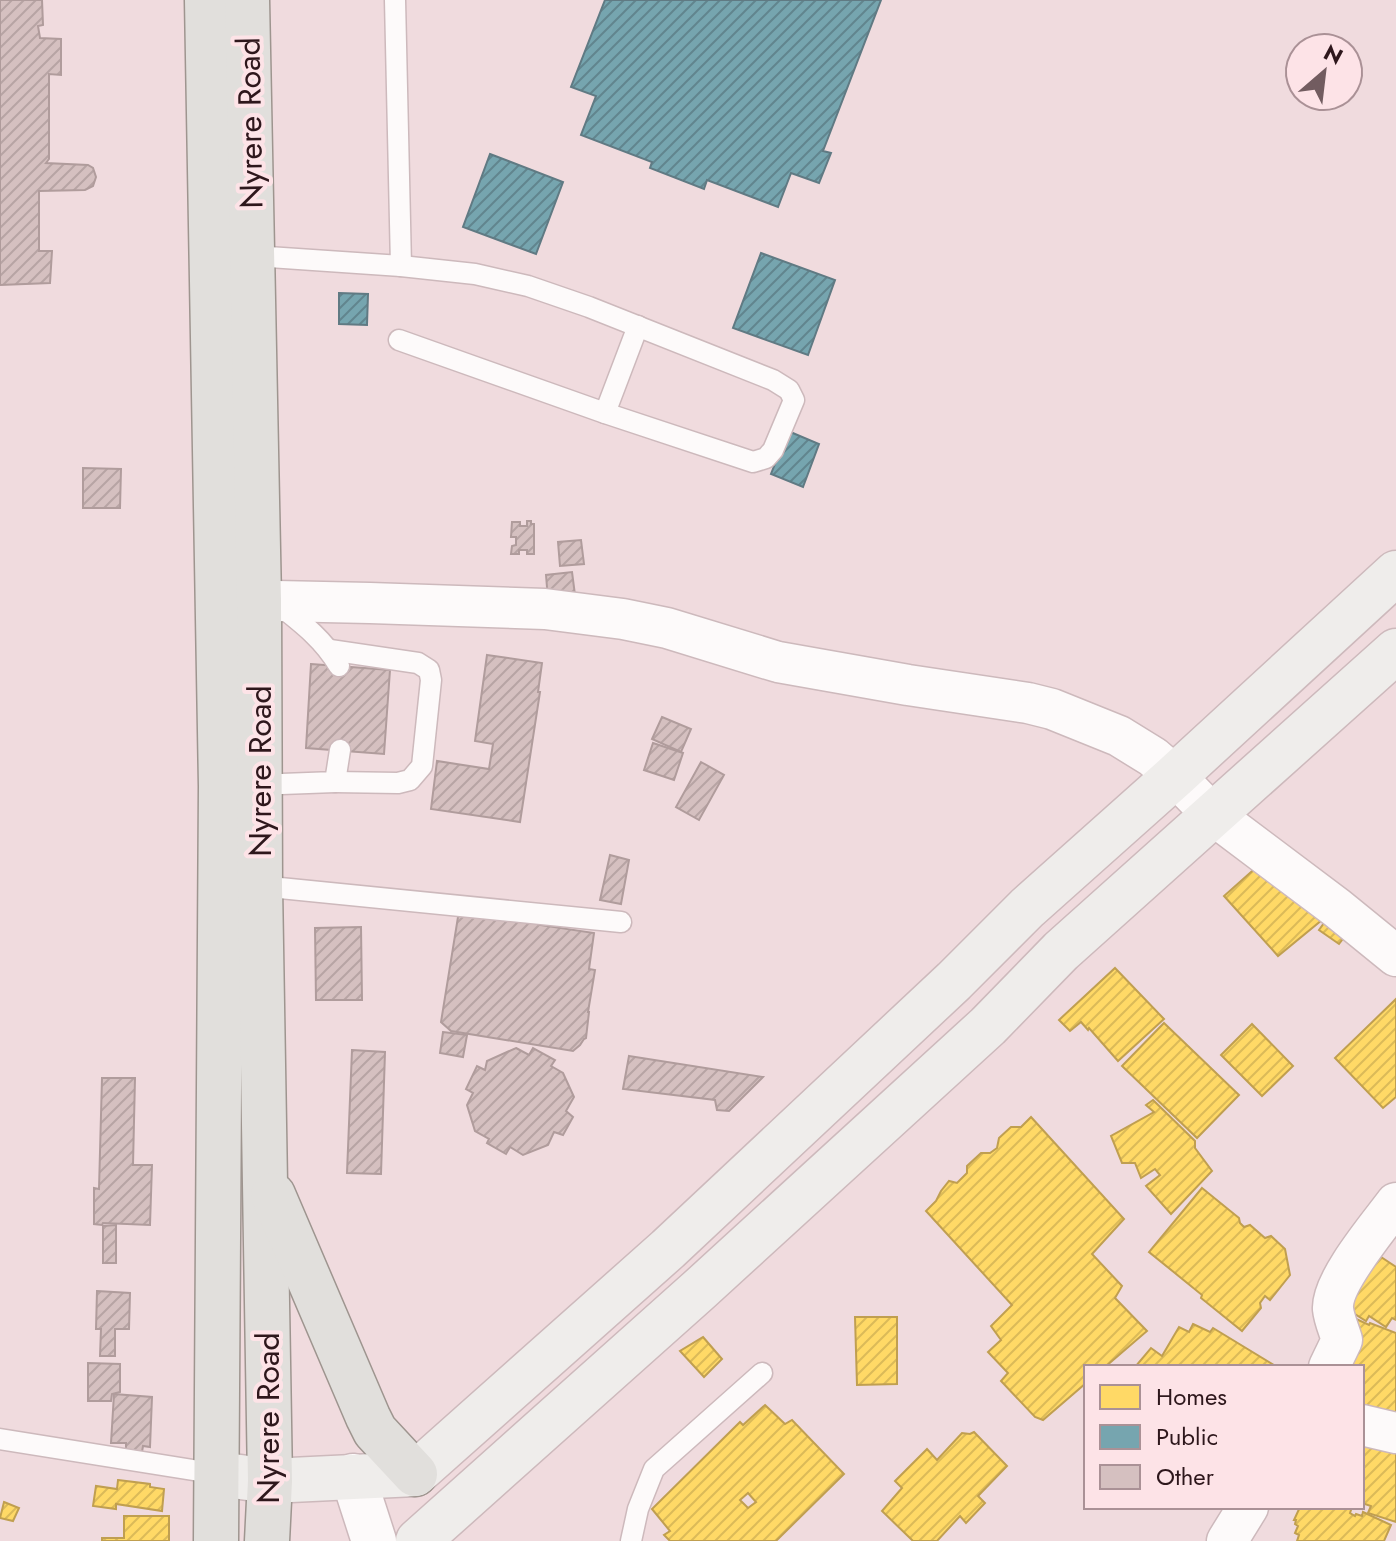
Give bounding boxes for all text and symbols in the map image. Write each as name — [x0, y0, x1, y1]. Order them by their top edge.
north arrow — [1284, 32, 1364, 112]
text: N — [1318, 36, 1349, 73]
street label: Nyrere Road — [226, 37, 274, 209]
street label: Nyrere Road — [237, 685, 283, 857]
street label: Nyrere Road — [245, 1332, 291, 1504]
legend — [1084, 1365, 1364, 1509]
text: Homes — [1156, 1379, 1227, 1414]
text: Public — [1156, 1419, 1218, 1454]
text: Other — [1156, 1459, 1215, 1494]

